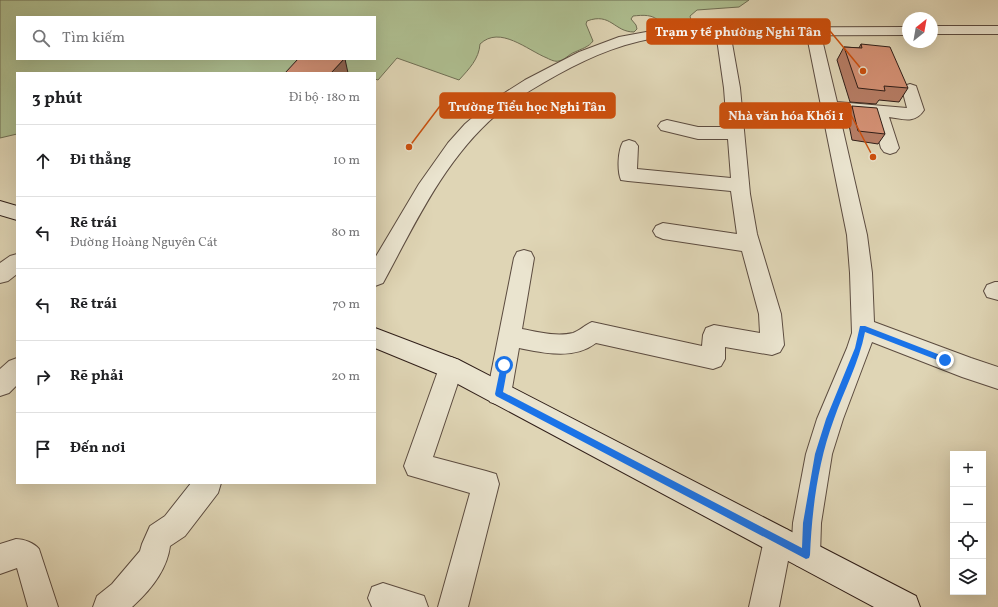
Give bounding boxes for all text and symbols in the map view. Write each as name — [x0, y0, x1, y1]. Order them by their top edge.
north arrow — [902, 12, 938, 48]
search box — [16, 16, 376, 60]
callout: Trạm y tế phường Nghi Tân — [647, 19, 830, 44]
text: Trạm y tế phường Nghi Tân — [655, 24, 822, 42]
icon: search — [30, 27, 52, 49]
text: Tìm kiếm — [62, 28, 125, 49]
text: 3 phút — [32, 87, 82, 110]
text: Đi bộ · 180 m — [289, 89, 360, 107]
callout: Trường Tiểu học Nghi Tân — [440, 93, 615, 118]
text: Trường Tiểu học Nghi Tân — [448, 99, 606, 117]
callout: Nhà văn hóa Khối 1 — [720, 103, 851, 128]
text: Nhà văn hóa Khối 1 — [728, 108, 844, 126]
icon: ahead — [32, 150, 54, 172]
text: Đi thẳng — [70, 150, 131, 171]
text: 10 m — [333, 152, 360, 170]
text: Rẽ trái — [70, 213, 117, 234]
icon: left — [32, 222, 54, 244]
text: 80 m — [331, 224, 360, 242]
text: Đường Hoàng Nguyên Cát — [70, 234, 218, 252]
icon: left — [32, 294, 54, 316]
text: Rẽ trái — [70, 294, 117, 315]
text: 70 m — [332, 296, 360, 314]
route end — [936, 351, 954, 369]
route start — [495, 356, 513, 374]
icon: right — [32, 366, 54, 388]
text: Rẽ phải — [70, 366, 124, 387]
text: 20 m — [331, 368, 360, 386]
icon: arrive — [32, 438, 54, 460]
text: Đến nơi — [70, 438, 126, 459]
map controls — [950, 451, 986, 595]
button: + — [950, 451, 986, 487]
button: − — [950, 487, 986, 523]
button: locate — [950, 523, 986, 559]
button: layers — [950, 559, 986, 595]

